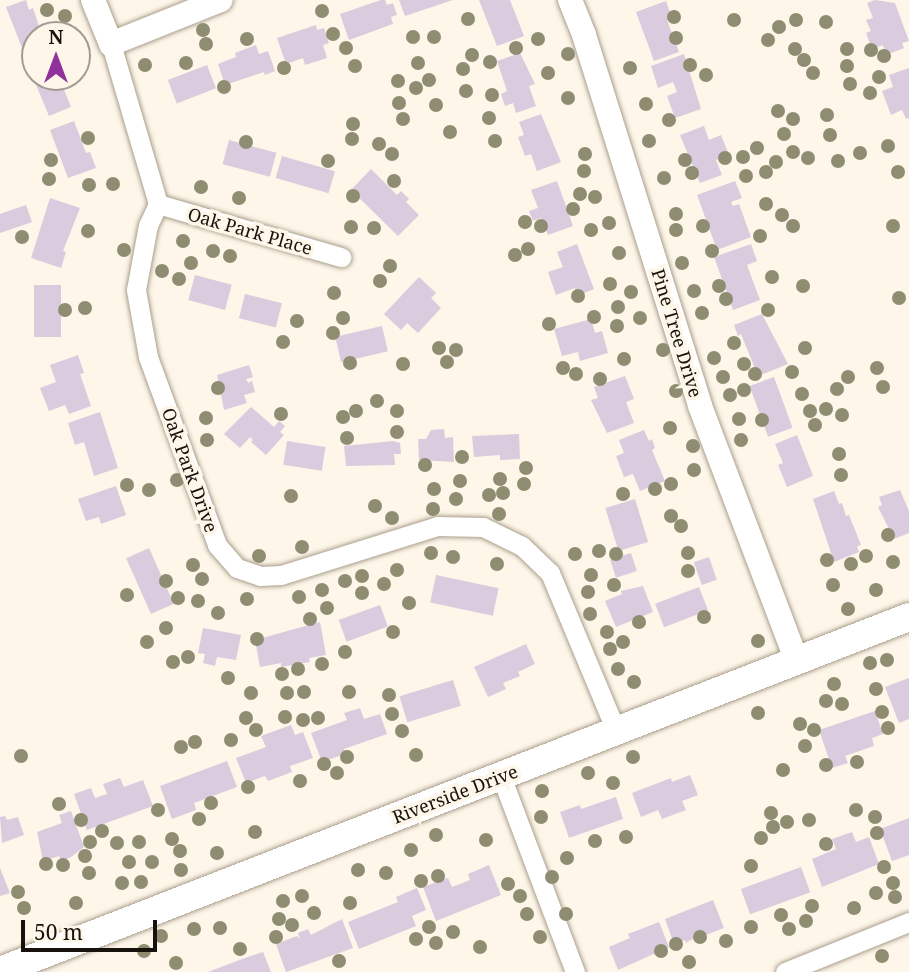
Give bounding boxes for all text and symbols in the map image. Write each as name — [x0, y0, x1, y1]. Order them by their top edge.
north arrow — [21, 21, 91, 91]
text: N — [49, 24, 63, 50]
street label: Oak Park Place — [185, 203, 315, 259]
street label: Pine Tree Drive — [647, 266, 707, 400]
street label: Oak Park Drive — [157, 405, 223, 535]
street label: Riverside Drive — [389, 760, 521, 828]
scale bar — [24, 906, 161, 950]
text: 50 m — [34, 918, 83, 946]

